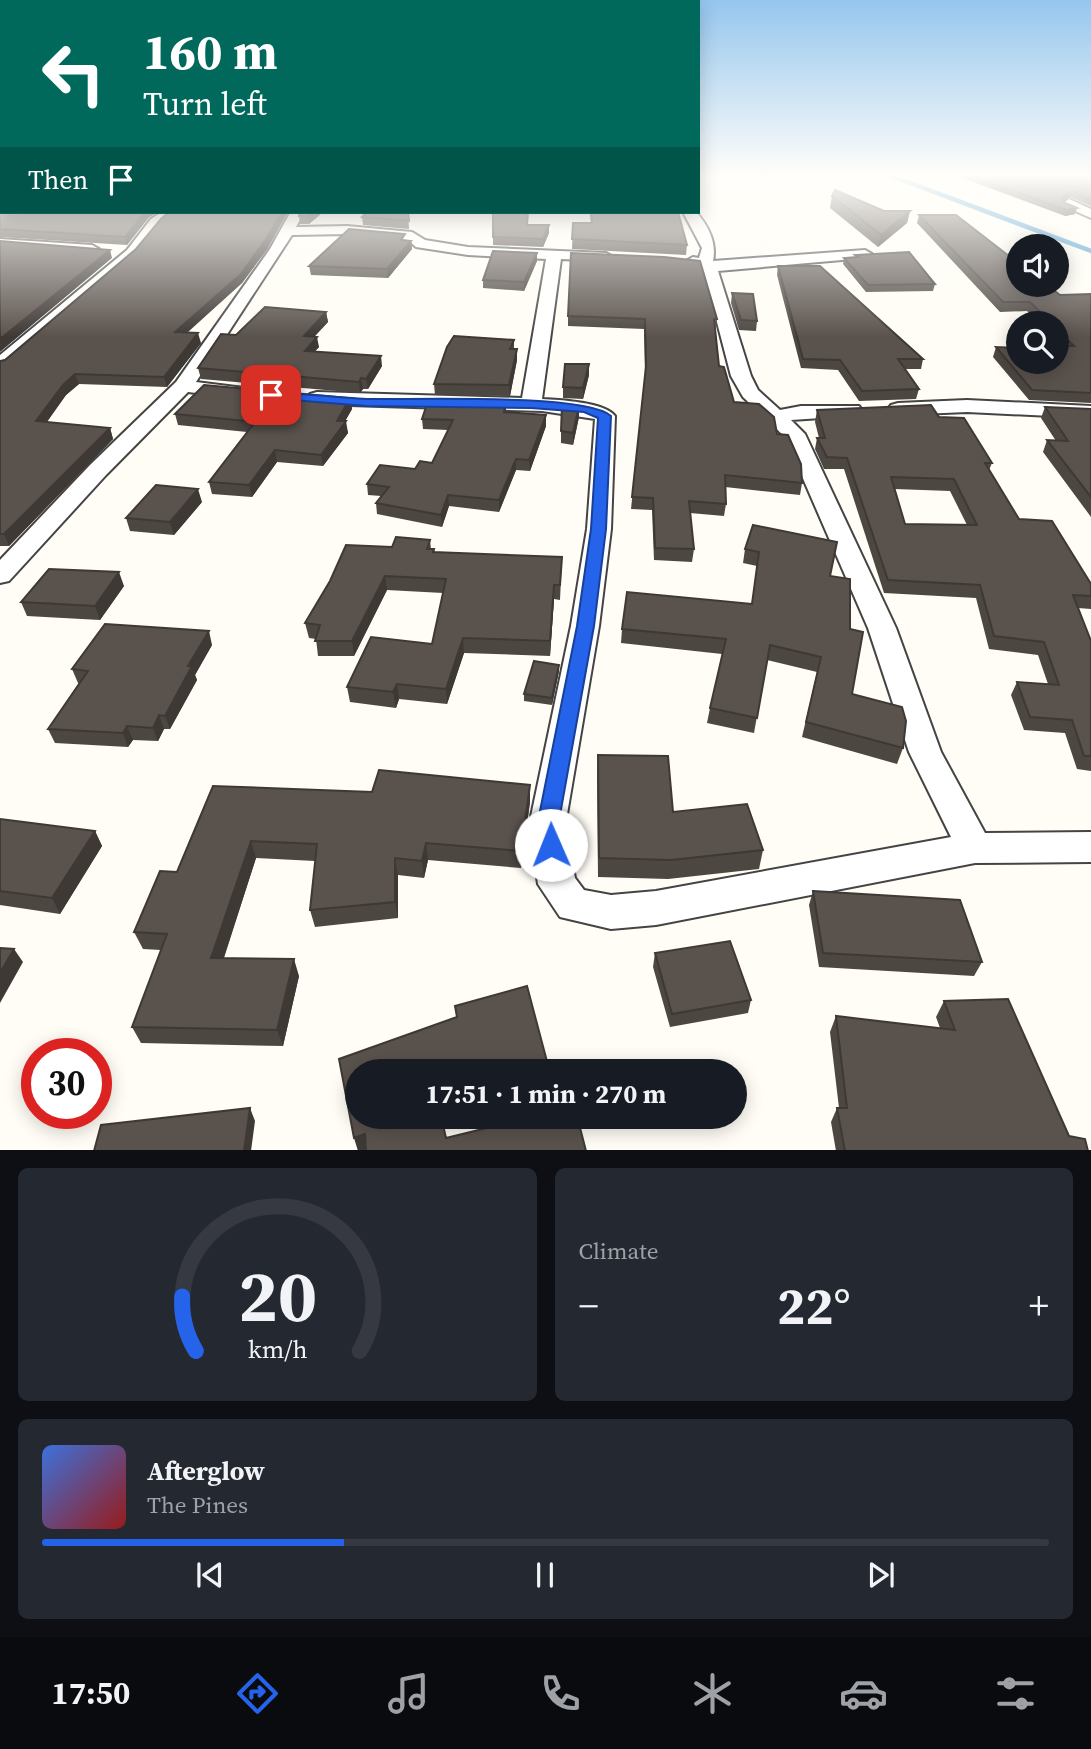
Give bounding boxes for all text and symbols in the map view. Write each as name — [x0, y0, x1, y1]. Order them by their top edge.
text: 160 m — [143, 18, 278, 85]
icon: left — [28, 28, 119, 119]
text: Turn left — [143, 82, 267, 126]
icon: arrive — [102, 161, 140, 199]
text: Then — [28, 162, 88, 198]
map controls — [1006, 234, 1069, 374]
button: sound — [1006, 234, 1069, 297]
button: search — [1006, 311, 1069, 374]
pin — [241, 365, 301, 425]
icon: arrive — [252, 376, 290, 414]
position arrow — [514, 808, 588, 882]
speed limit sign: 30 — [21, 1038, 112, 1129]
text: 17:51 · 1 min · 270 m — [426, 1076, 666, 1112]
text: Climate — [579, 1235, 658, 1267]
text: 20 — [238, 1246, 317, 1345]
text: 22° — [777, 1270, 850, 1341]
text: − — [579, 1280, 599, 1332]
text: + — [1029, 1280, 1049, 1332]
text: km/h — [247, 1331, 307, 1365]
text: Afterglow — [147, 1453, 265, 1489]
text: The Pines — [147, 1489, 248, 1521]
icon: previous — [191, 1556, 229, 1594]
icon: pause — [526, 1556, 564, 1594]
icon: next — [862, 1556, 900, 1594]
icon: directions — [233, 1669, 282, 1718]
icon: music — [384, 1669, 433, 1718]
icon: phone — [536, 1669, 585, 1718]
icon: climate — [688, 1669, 737, 1718]
icon: car — [839, 1669, 888, 1718]
icon: filters — [991, 1669, 1040, 1718]
text: 17:50 — [51, 1671, 130, 1715]

